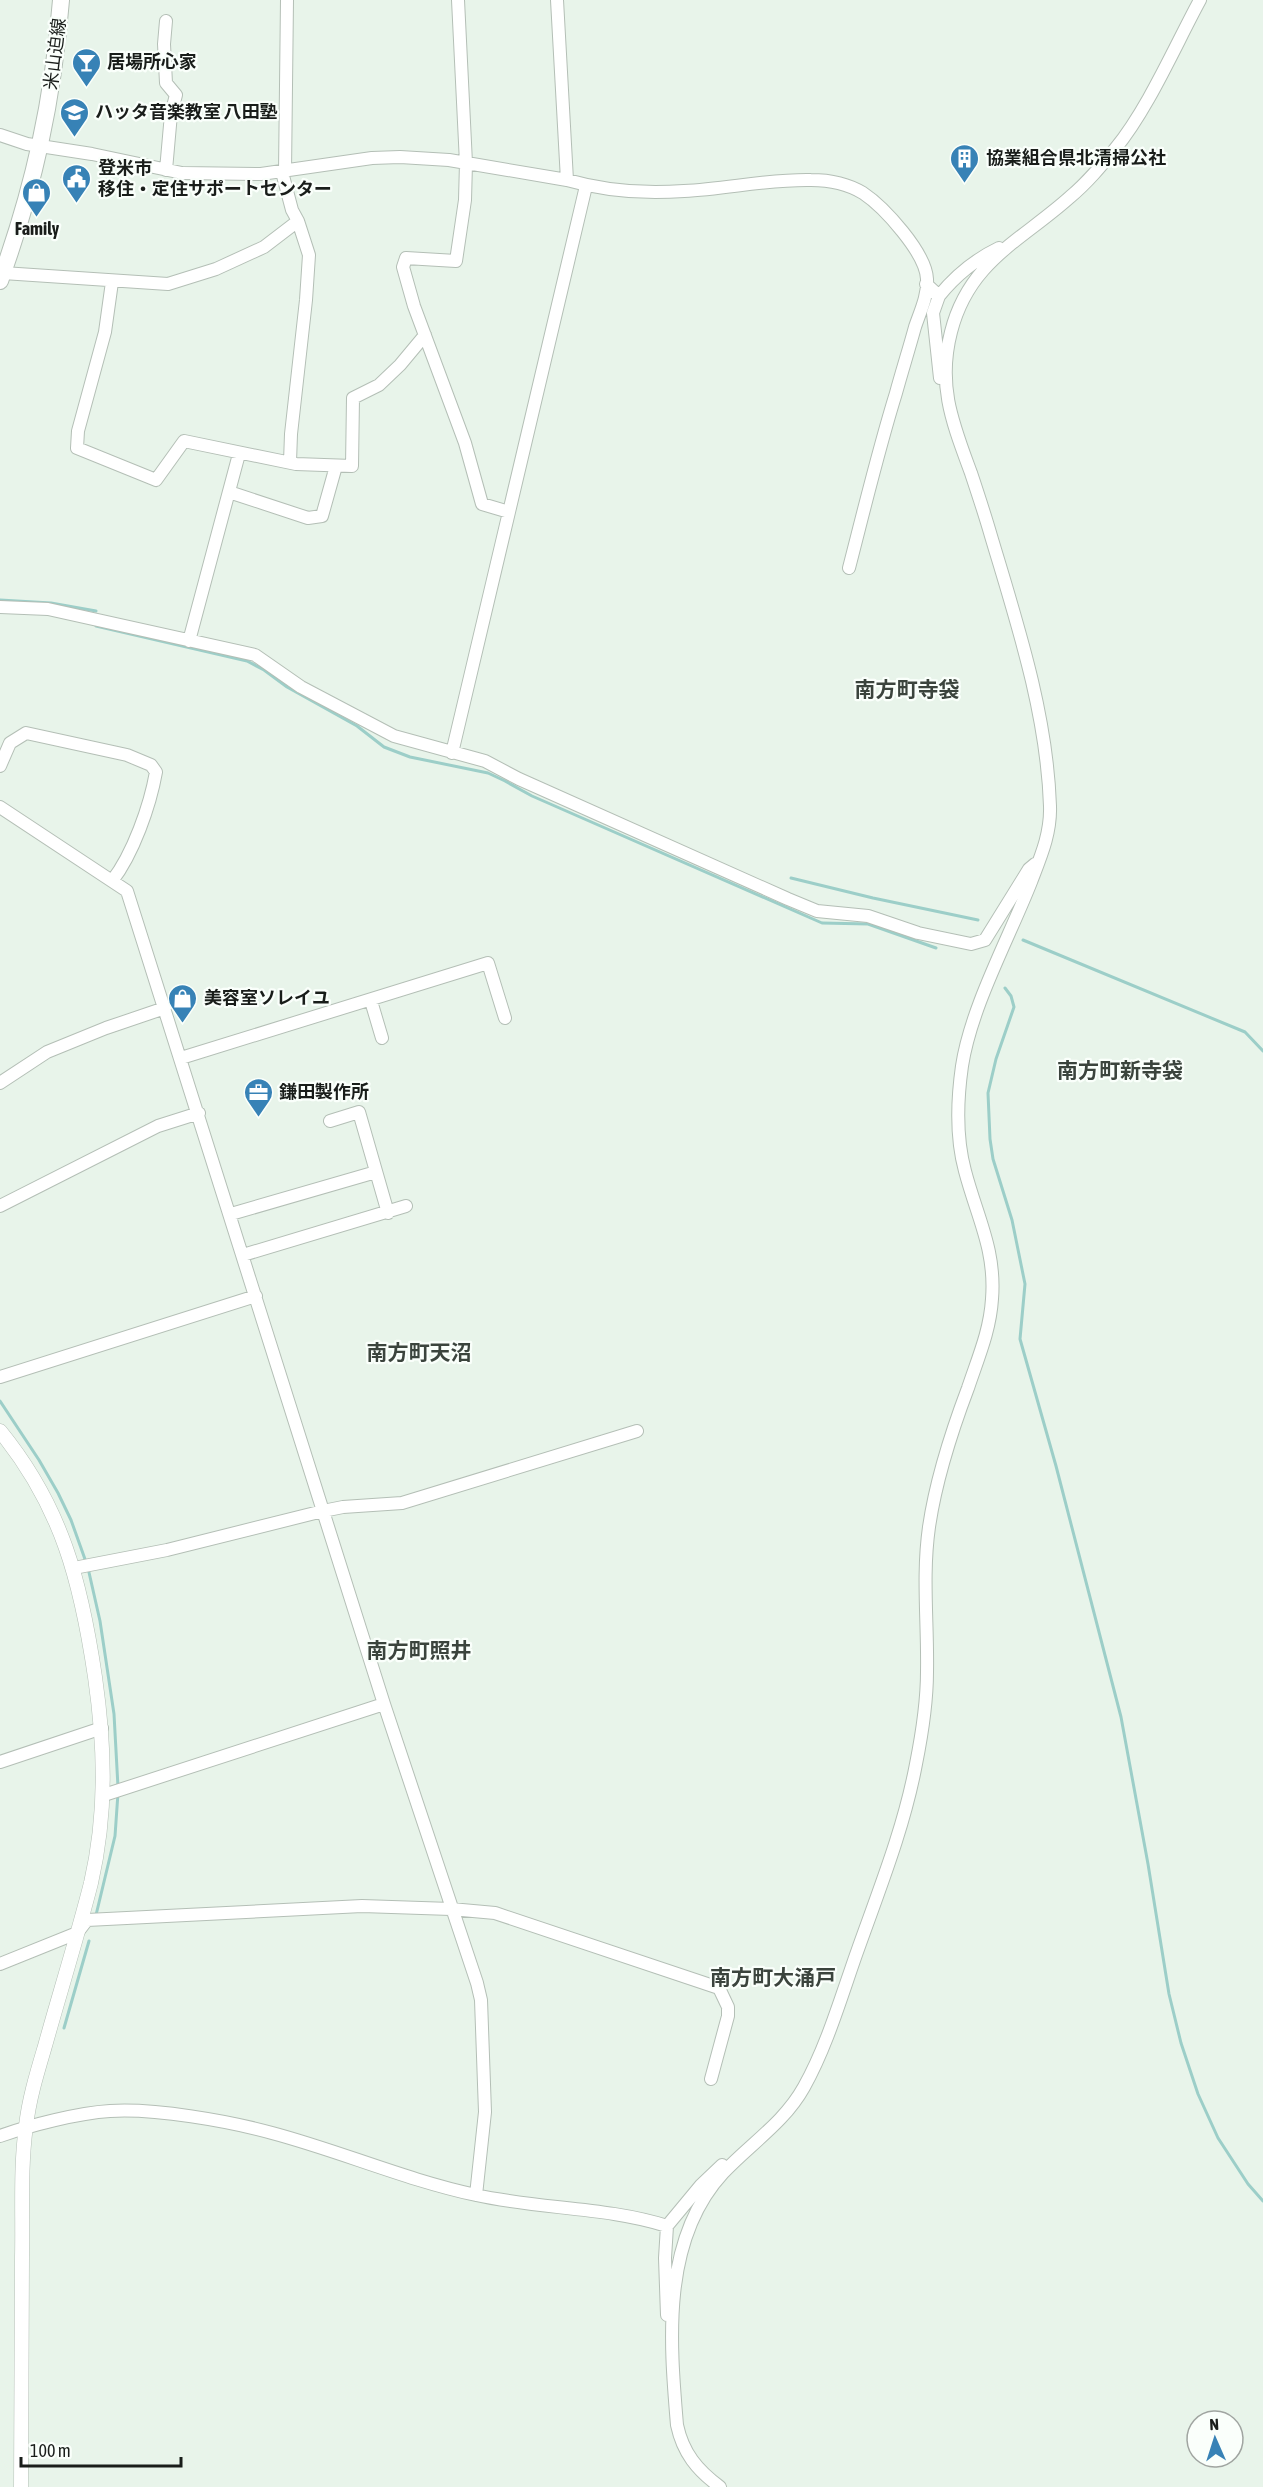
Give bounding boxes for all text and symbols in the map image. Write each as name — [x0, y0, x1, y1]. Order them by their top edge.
street label: 米山迫線 — [40, 17, 69, 91]
bar icon: 居場所心家 — [70, 46, 102, 88]
place label: 居場所心家 — [107, 51, 197, 72]
school or university icon: ハッタ音楽教室 八田塾 — [58, 96, 90, 138]
place label: ハッタ音楽教室 八田塾 — [95, 101, 277, 122]
building icon: 協業組合県北清掃公社 — [949, 142, 981, 184]
place label: 協業組合県北清掃公社 — [986, 147, 1166, 168]
place label: 登米市 移住・定住サポートセンター — [98, 157, 332, 199]
public building icon: 登米市 移住・定住サポートセンター — [61, 162, 93, 204]
shop icon: Family — [21, 176, 53, 218]
place label: Family — [15, 218, 60, 239]
district label: 南方町寺袋 — [855, 677, 960, 701]
shop icon: 美容室ソレイユ — [167, 982, 199, 1024]
place label: 美容室ソレイユ — [204, 987, 330, 1008]
district label: 南方町新寺袋 — [1057, 1058, 1183, 1082]
office icon: 鎌田製作所 — [242, 1076, 274, 1118]
place label: 鎌田製作所 — [279, 1081, 369, 1102]
district label: 南方町天沼 — [367, 1340, 472, 1364]
district label: 南方町照井 — [367, 1638, 472, 1662]
district label: 南方町大涌戸 — [710, 1965, 836, 1989]
north arrow — [1185, 2409, 1245, 2469]
text: N — [1209, 2415, 1219, 2433]
scale bar — [21, 2430, 182, 2468]
text: 100 m — [30, 2440, 71, 2461]

